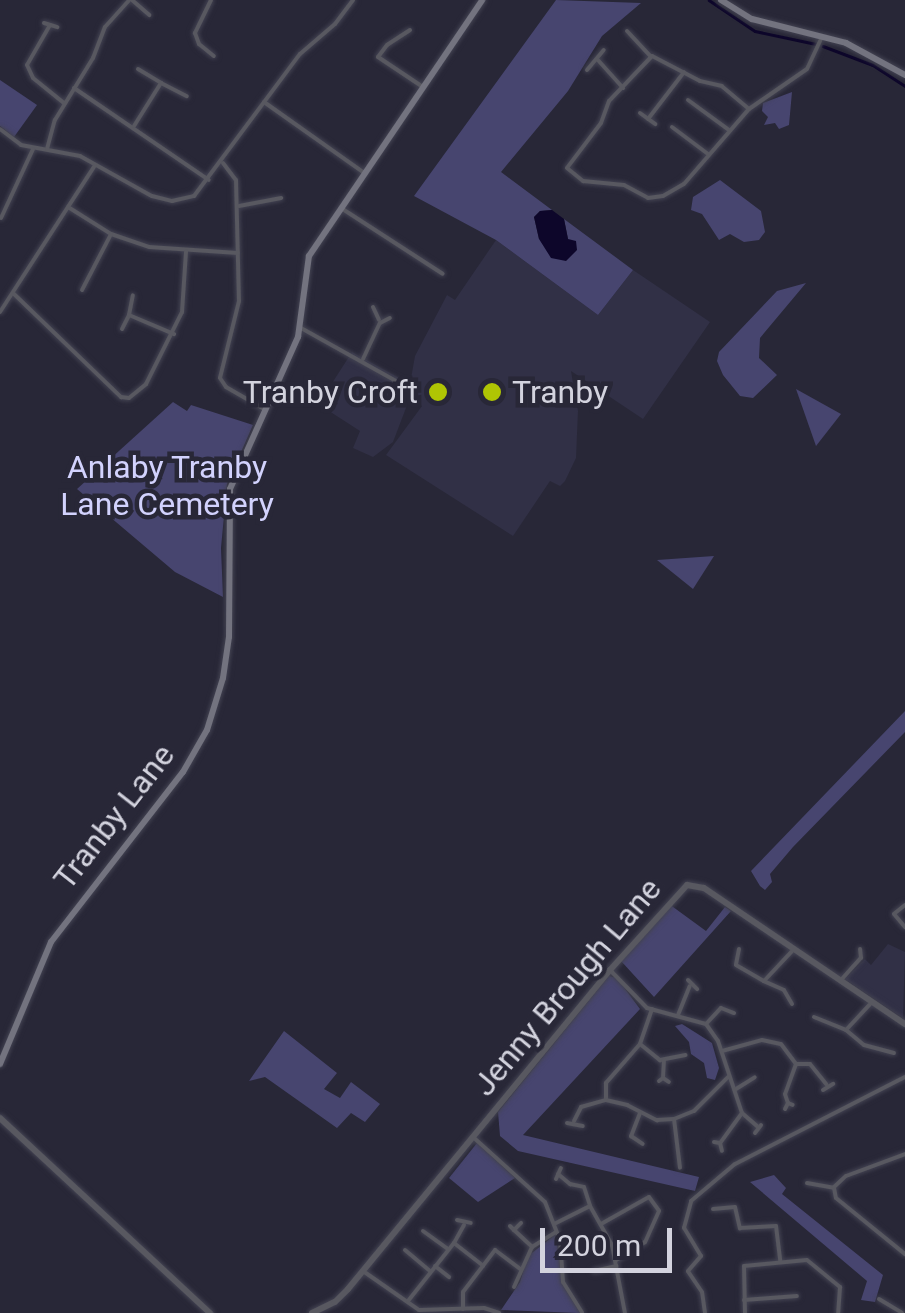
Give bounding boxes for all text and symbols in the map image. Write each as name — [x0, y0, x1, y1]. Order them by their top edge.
place label: Tranby Croft — [243, 373, 418, 411]
place label: Tranby — [512, 373, 608, 411]
marker: Tranby Croft — [427, 381, 449, 403]
marker: Tranby — [481, 381, 503, 403]
park label: Anlaby Tranby Lane Cemetery — [60, 449, 274, 524]
street label: Tranby Lane — [46, 737, 182, 897]
street label: Jenny Brough Lane — [465, 870, 669, 1104]
scale bar — [545, 1208, 678, 1270]
text: 200 m — [557, 1228, 641, 1263]

